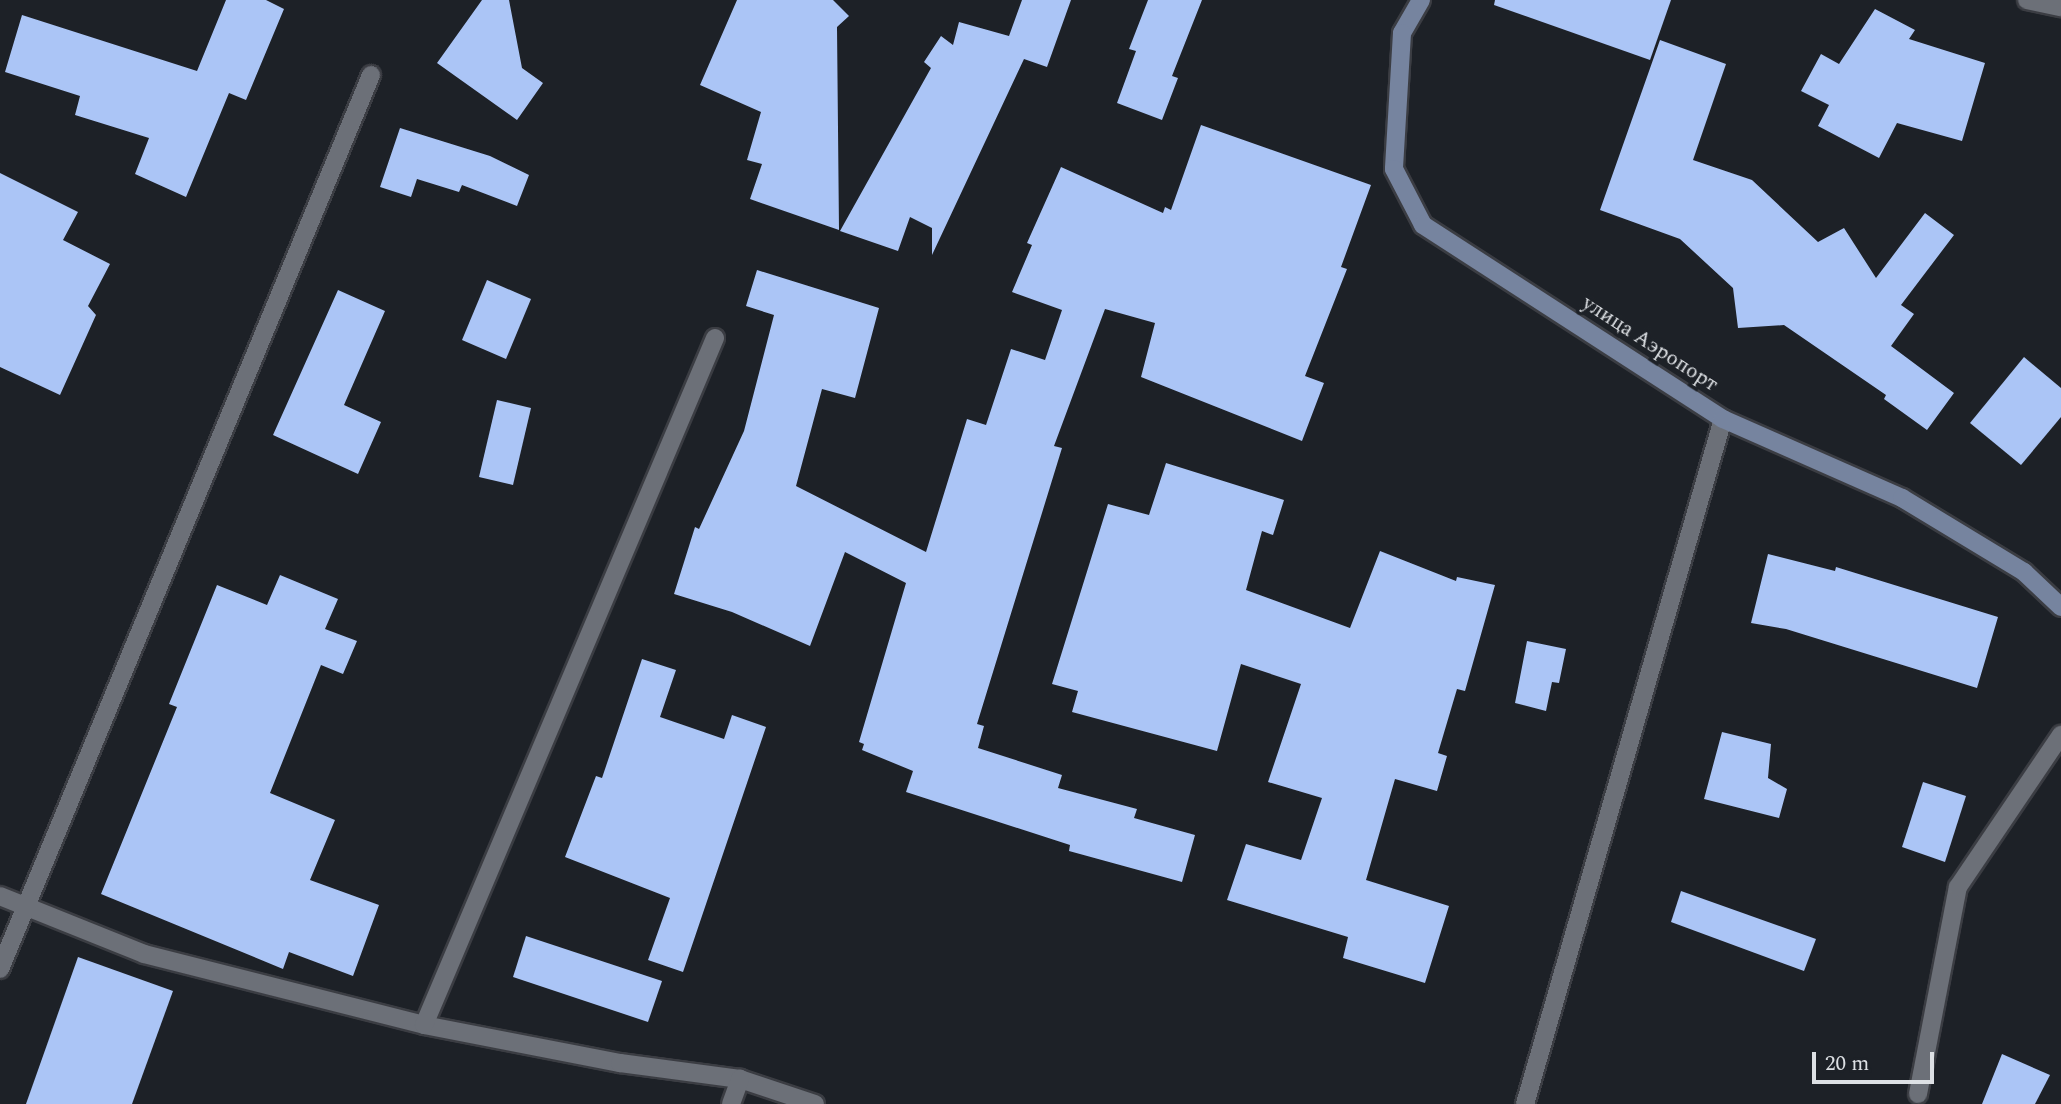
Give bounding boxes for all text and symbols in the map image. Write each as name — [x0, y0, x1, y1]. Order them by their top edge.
street label: улица Аэропорт — [1577, 291, 1723, 397]
scale bar — [1816, 1038, 1938, 1082]
text: 20 m — [1825, 1048, 1869, 1080]

